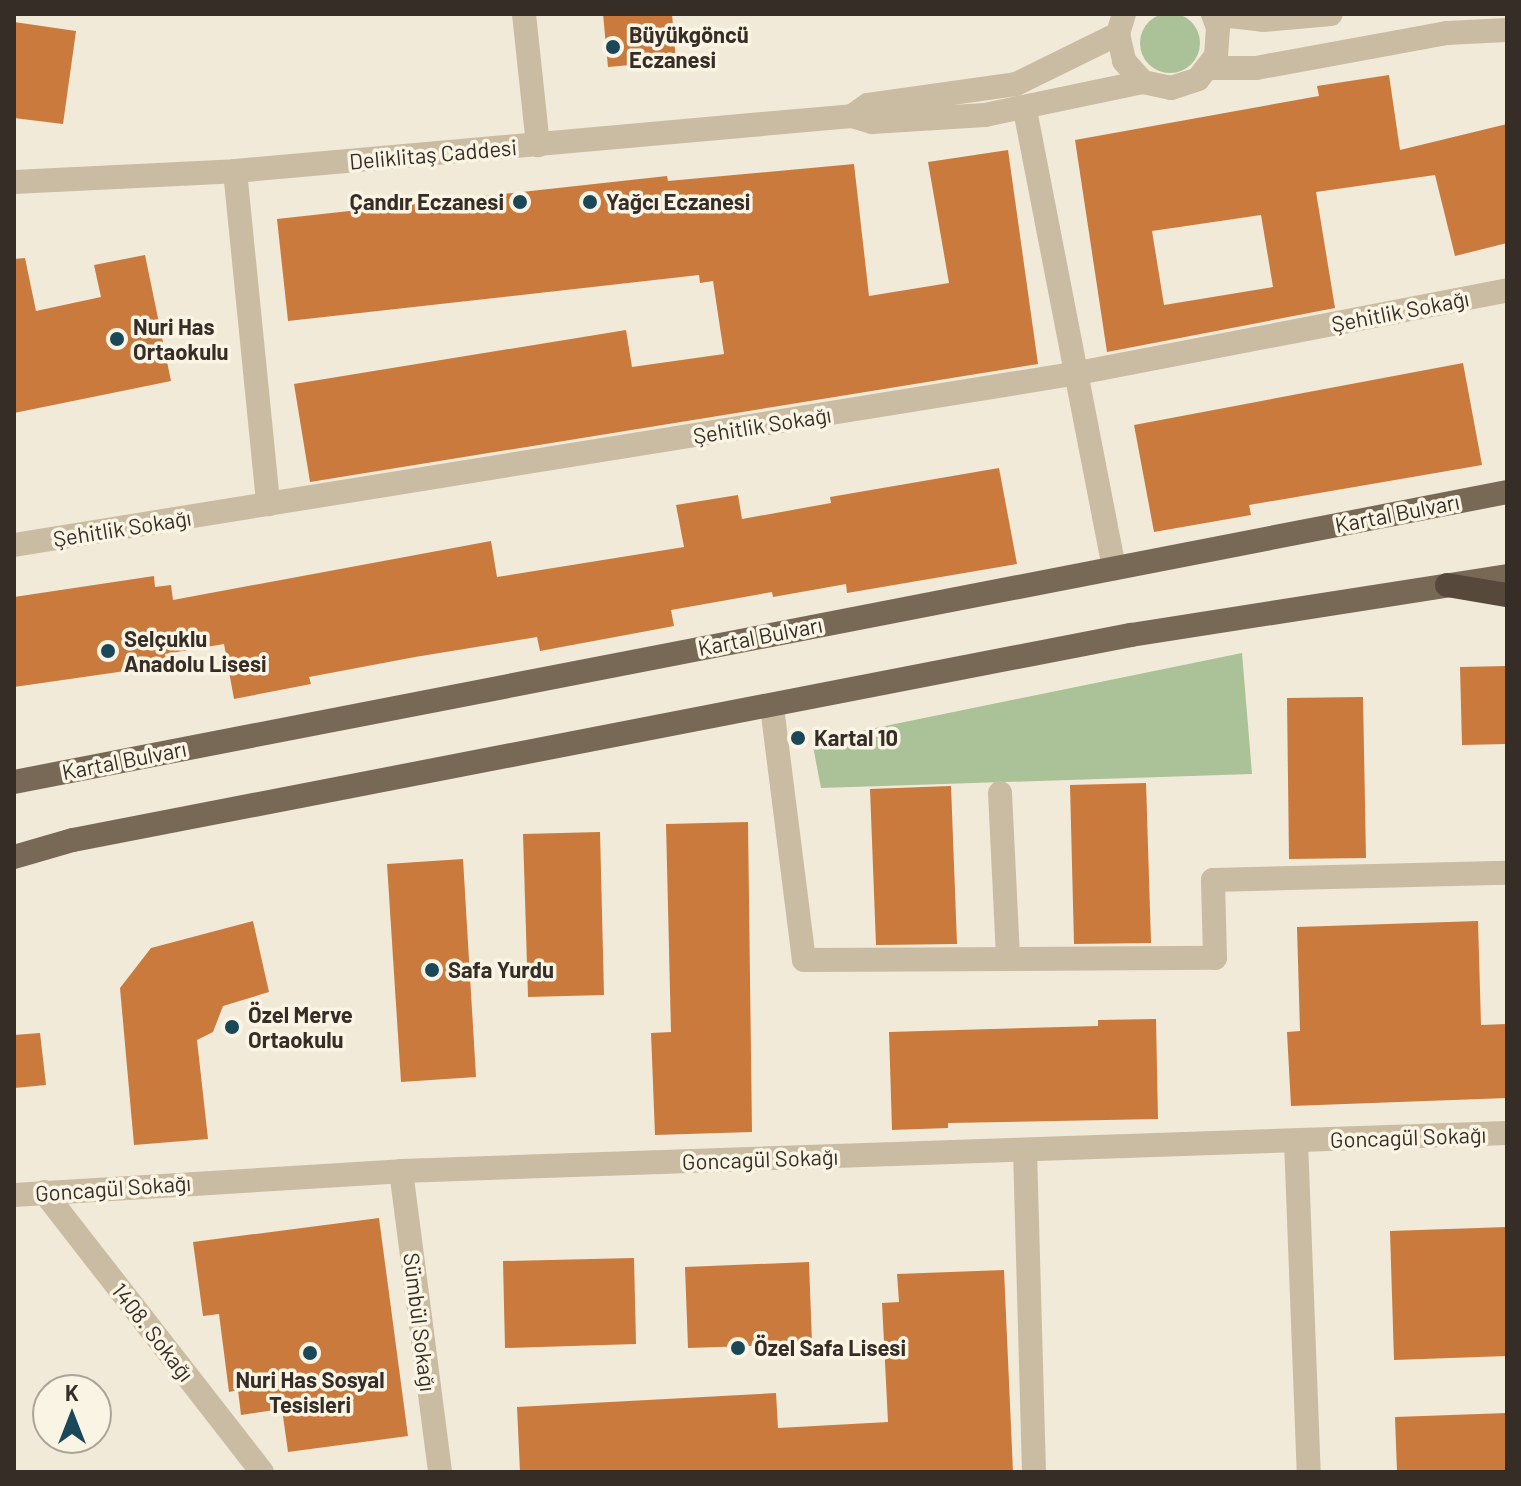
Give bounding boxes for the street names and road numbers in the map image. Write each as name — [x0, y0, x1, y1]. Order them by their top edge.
street label: Deliklitaş Caddesi — [348, 134, 518, 174]
street label: Şehitlik Sokağı — [1329, 285, 1471, 337]
street label: Şehitlik Sokağı — [691, 401, 833, 449]
street label: Kartal Bulvarı — [1333, 488, 1461, 538]
street label: Şehitlik Sokağı — [51, 504, 193, 552]
street label: Kartal Bulvarı — [696, 611, 824, 661]
street label: Kartal Bulvarı — [60, 735, 188, 785]
street label: Goncagül Sokağı — [1329, 1121, 1487, 1153]
street label: Goncagül Sokağı — [681, 1143, 839, 1175]
street label: Goncagül Sokağı — [34, 1169, 192, 1207]
street label: Sümbül Sokağı — [398, 1251, 442, 1393]
street label: 1408. Sokağı — [106, 1278, 200, 1386]

